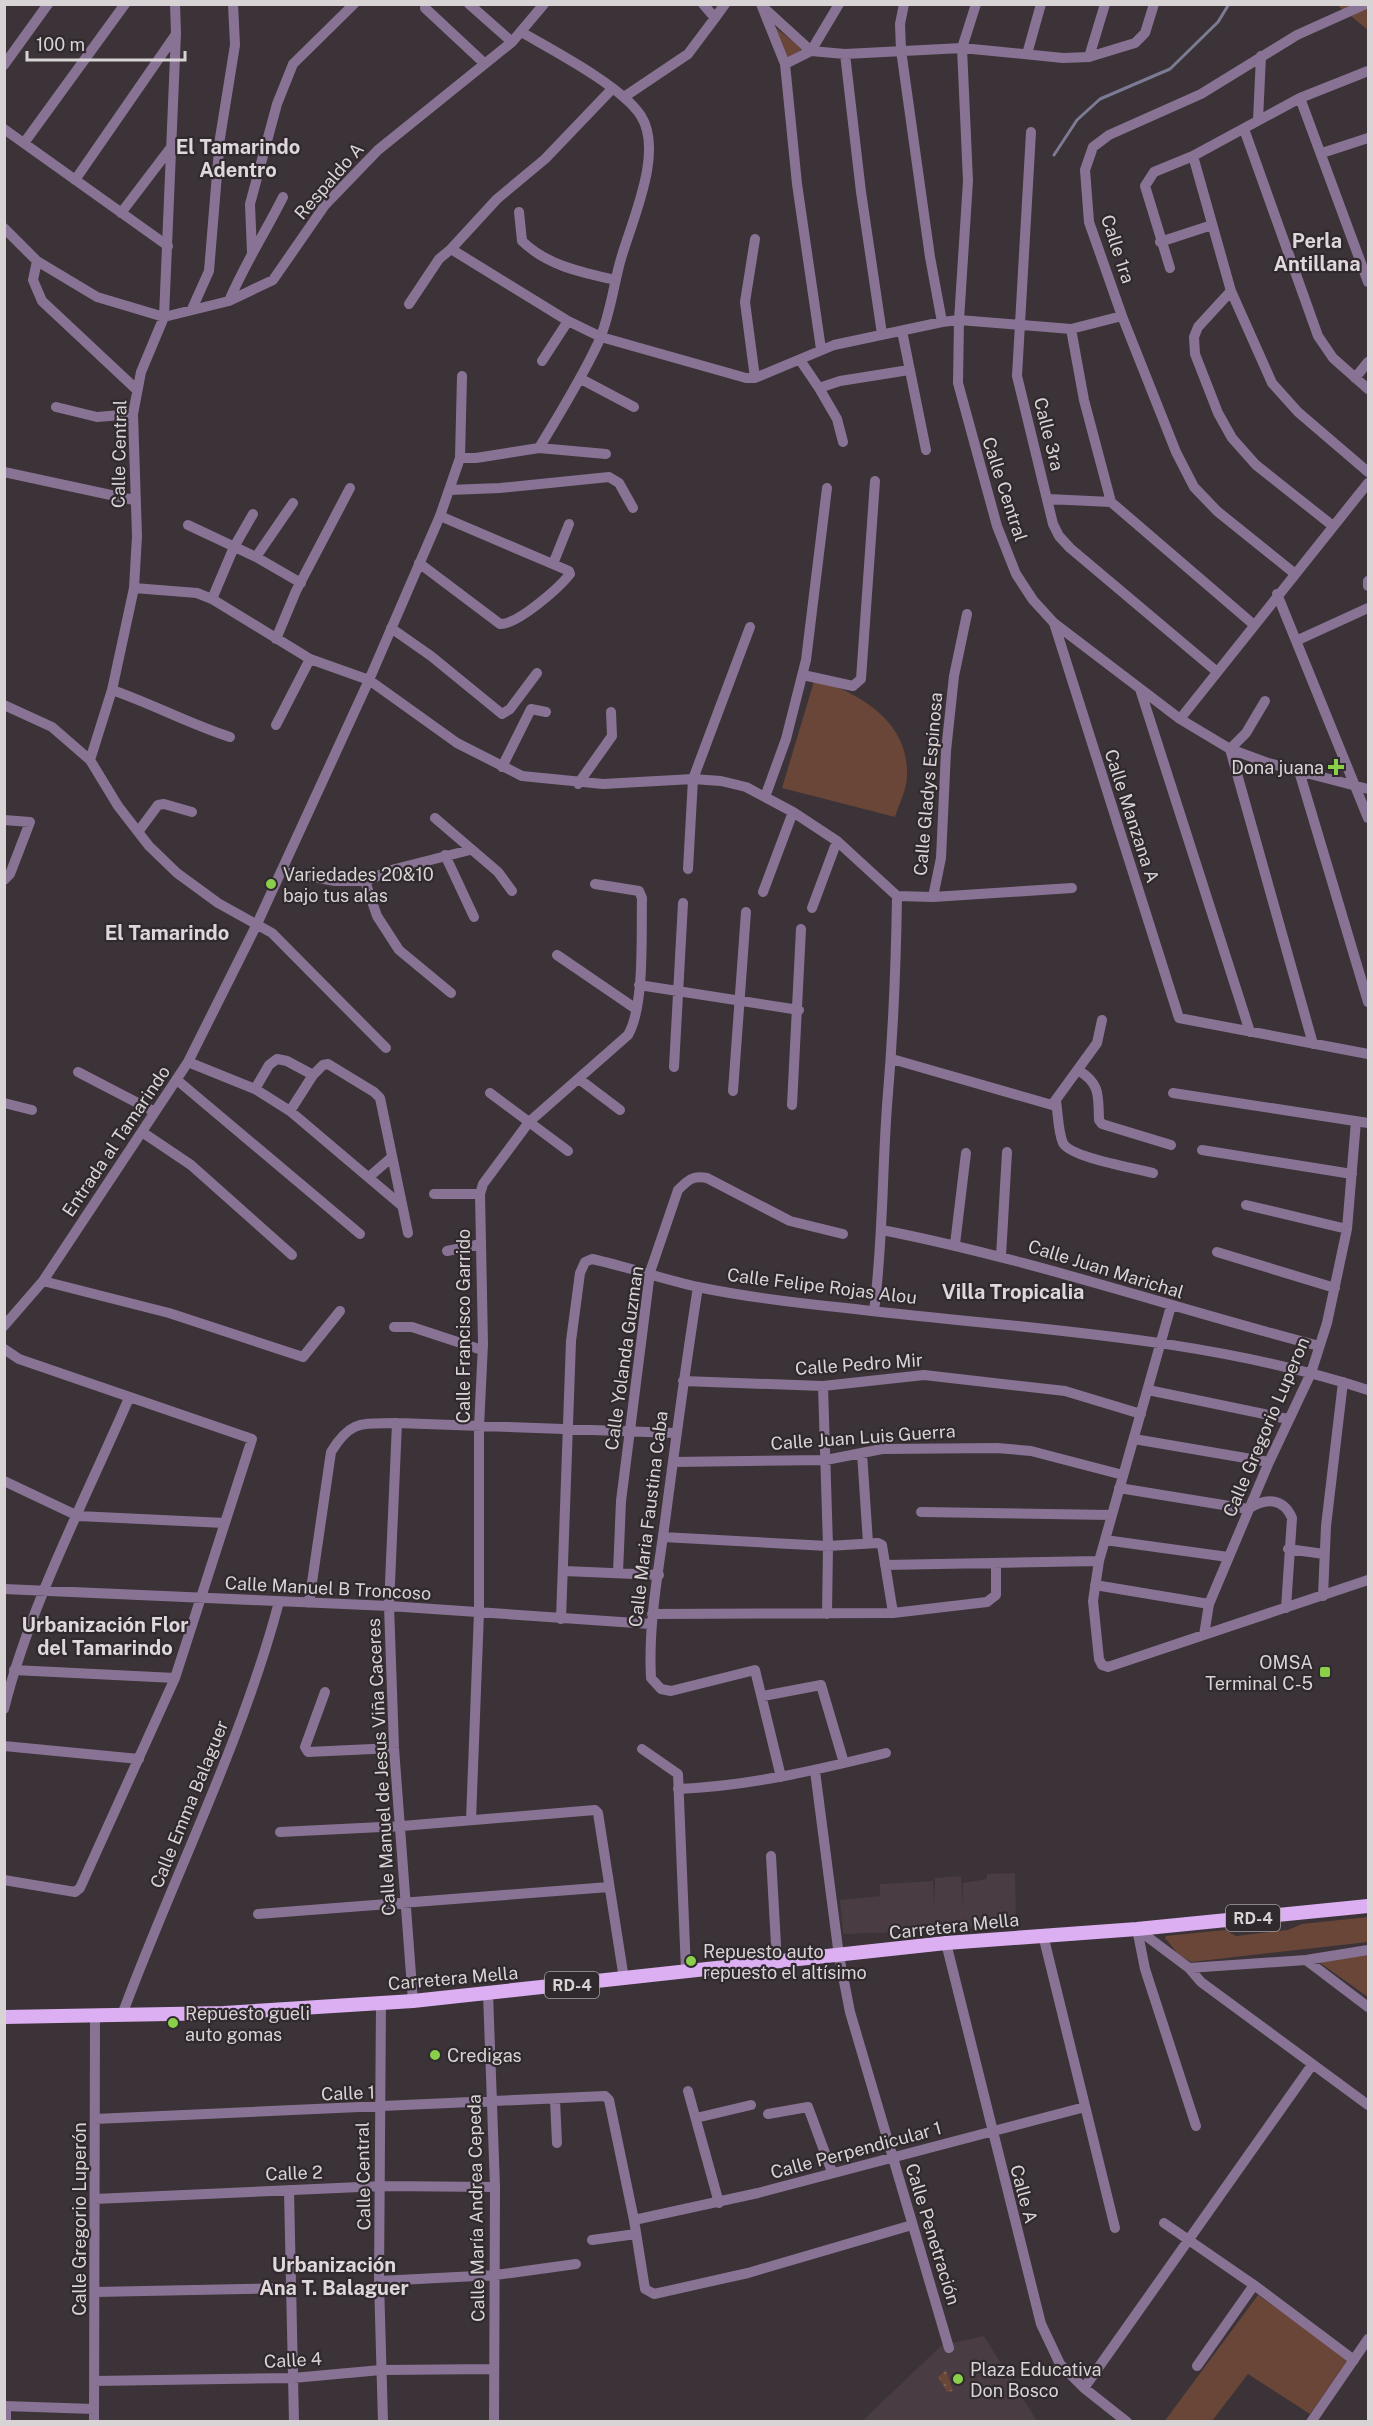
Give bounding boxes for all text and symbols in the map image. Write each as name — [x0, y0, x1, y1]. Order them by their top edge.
scale bar — [27, 24, 184, 62]
text: 100 m — [36, 34, 85, 55]
district label: El Tamarindo Adentro — [176, 135, 300, 182]
street label: Respaldo A — [290, 138, 368, 224]
street label: Calle 1ra — [1097, 212, 1139, 286]
district label: Perla Antillana — [1274, 229, 1360, 276]
street label: Calle 3ra — [1030, 395, 1068, 473]
street label: Calle Central — [108, 400, 130, 508]
street label: Calle Central — [978, 434, 1032, 544]
street label: Calle Gladys Espinosa — [910, 691, 946, 877]
street label: Calle Manzana A — [1101, 747, 1164, 886]
place label: Dona juana — [1231, 757, 1324, 778]
marker: Dona juana — [1329, 760, 1343, 774]
place label: Variedades 20&10 bajo tus alas — [283, 864, 434, 906]
marker: Variedades 20&10 bajo tus alas — [264, 877, 278, 891]
district label: El Tamarindo — [105, 921, 229, 945]
street label: Entrada al Tamarindo — [58, 1062, 174, 1220]
street label: Calle Francisco Garrido — [453, 1229, 474, 1423]
street label: Calle Juan Marichal — [1026, 1235, 1186, 1303]
street label: Calle Felipe Rojas Alou — [726, 1264, 918, 1308]
street label: Calle Yolanda Guzman — [601, 1265, 647, 1451]
district label: Villa Tropicalia — [942, 1280, 1084, 1304]
street label: Calle Gregorio Luperon — [1219, 1334, 1313, 1520]
street label: Calle Pedro Mir — [794, 1349, 924, 1379]
street label: Calle Maria Faustina Caba — [624, 1410, 672, 1628]
street label: Calle Juan Luis Guerra — [770, 1420, 956, 1454]
street label: Calle Manuel B Troncoso — [224, 1572, 432, 1604]
district label: Urbanización Flor del Tamarindo — [22, 1613, 188, 1660]
street label: Calle Manuel de Jesus Viña Caceres — [363, 1618, 399, 1916]
place label: OMSA Terminal C-5 — [1205, 1652, 1313, 1694]
marker: OMSA Terminal C-5 — [1318, 1665, 1332, 1679]
street label: Calle Emma Balaguer — [146, 1717, 232, 1891]
road number: RD-4 — [1226, 1905, 1280, 1931]
street label: Carretera Mella — [888, 1909, 1020, 1943]
place label: Repuesto auto repuesto el altísimo — [703, 1941, 867, 1983]
marker: Repuesto auto repuesto el altísimo — [684, 1954, 698, 1968]
street label: Carretera Mella — [387, 1962, 519, 1994]
road number: RD-4 — [545, 1972, 599, 1998]
place label: Repuesto gueli auto gomas — [185, 2003, 310, 2045]
marker: Repuesto gueli auto gomas — [166, 2016, 180, 2030]
place label: Credigas — [447, 2045, 522, 2066]
marker: Credigas — [428, 2048, 442, 2062]
street label: Calle 1 — [321, 2082, 375, 2104]
street label: Calle María Andrea Cepeda — [464, 2094, 488, 2322]
street label: Calle Perpendicular 1 — [768, 2117, 944, 2183]
street label: Calle Gregorio Luperón — [69, 2122, 90, 2316]
street label: Calle Central — [352, 2122, 374, 2230]
street label: Calle Penetración — [901, 2161, 965, 2307]
street label: Calle 2 — [265, 2162, 323, 2184]
street label: Calle A — [1006, 2162, 1042, 2226]
district label: Urbanización Ana T. Balaguer — [259, 2253, 409, 2300]
street label: Calle 4 — [263, 2348, 323, 2372]
place label: Plaza Educativa Don Bosco — [970, 2359, 1102, 2401]
marker: Plaza Educativa Don Bosco — [951, 2372, 965, 2386]

